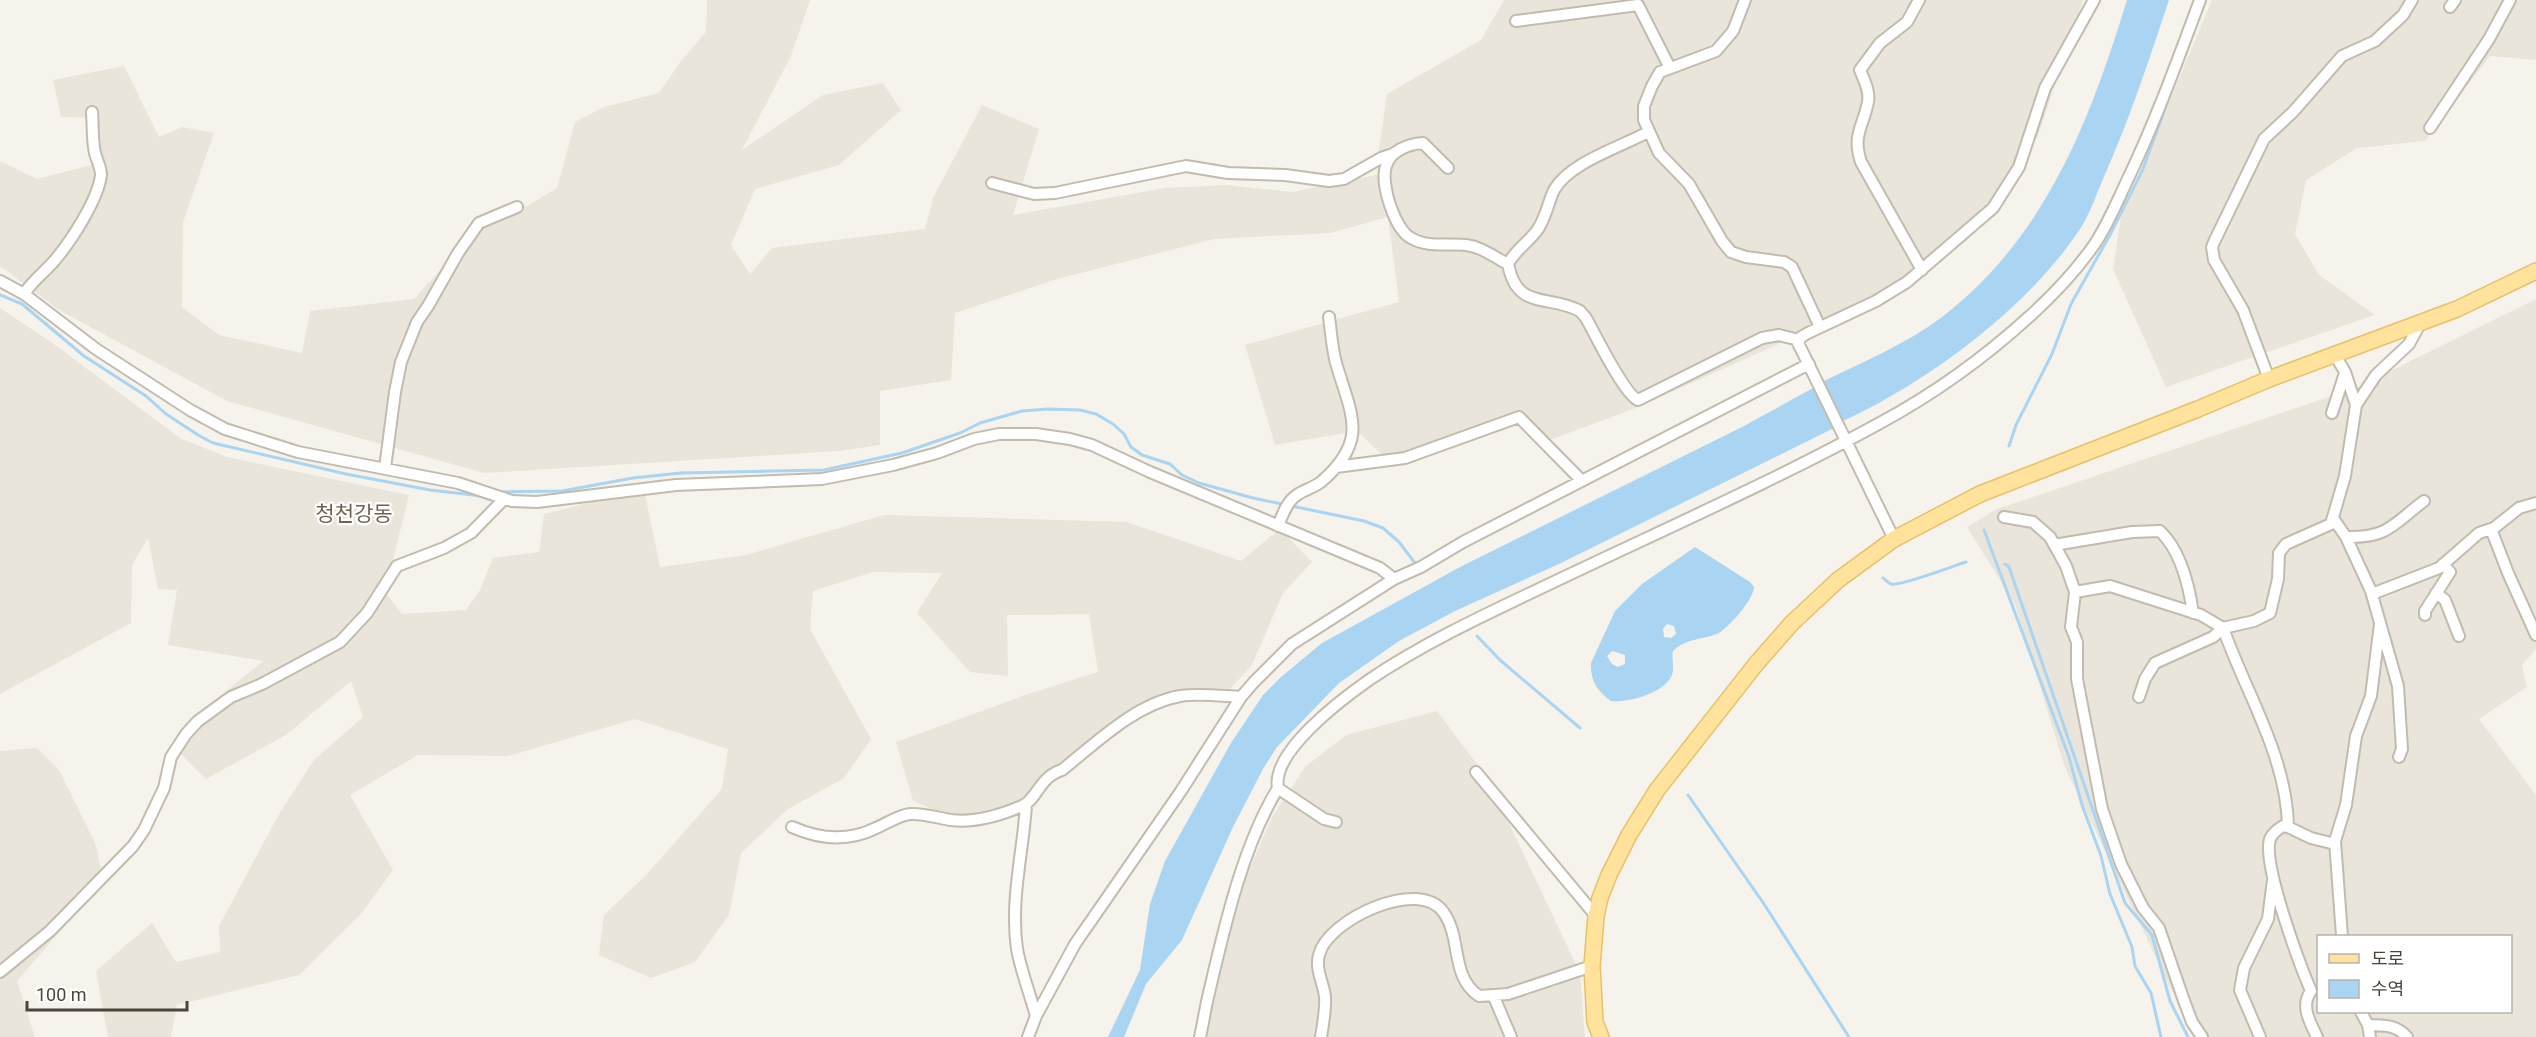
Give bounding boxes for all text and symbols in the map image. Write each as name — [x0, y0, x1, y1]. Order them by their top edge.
district label: 청천강동 — [315, 502, 393, 526]
legend — [2317, 935, 2512, 1013]
text: 도로 — [2371, 948, 2404, 969]
scale bar — [27, 974, 188, 1012]
text: 수역 — [2371, 978, 2404, 999]
text: 100 m — [36, 984, 87, 1005]

